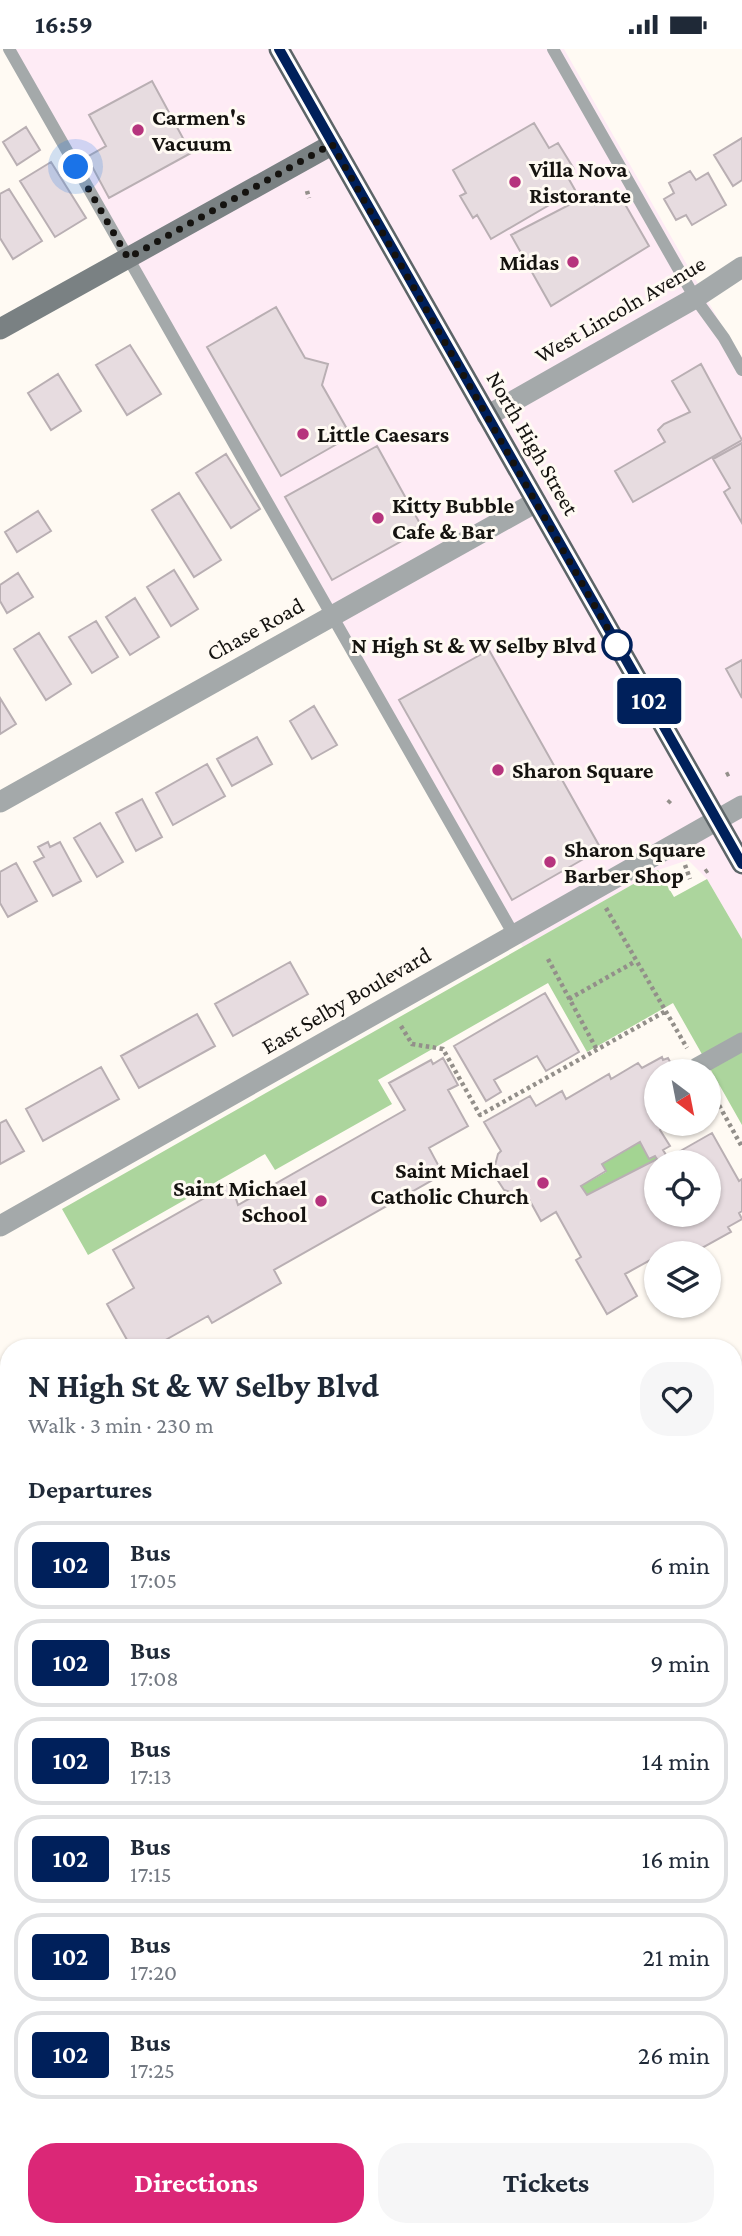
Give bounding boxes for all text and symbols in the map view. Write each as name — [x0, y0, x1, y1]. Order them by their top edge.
text: 16:59 — [35, 10, 93, 39]
place label: Carmen's Vacuum — [151, 104, 245, 156]
marker: Carmen's Vacuum — [130, 122, 146, 138]
your location — [58, 149, 93, 184]
place label: Villa Nova Ristorante — [528, 156, 631, 208]
marker: Villa Nova Ristorante — [507, 174, 523, 190]
place label: Midas — [499, 249, 559, 275]
street label: West Lincoln Avenue — [530, 250, 710, 368]
marker: Midas — [565, 254, 581, 270]
street label: North High Street — [481, 367, 585, 520]
place label: Little Caesars — [317, 421, 449, 447]
marker: Little Caesars — [295, 426, 311, 442]
place label: Kitty Bubble Cafe & Bar — [392, 492, 515, 544]
marker: Kitty Bubble Cafe & Bar — [370, 510, 386, 526]
street label: Chase Road — [202, 592, 308, 666]
marker: N High St & W Selby Blvd — [602, 630, 632, 660]
place label: N High St & W Selby Blvd — [351, 632, 596, 658]
line badge: 102 — [609, 678, 689, 724]
text: 102 — [631, 687, 667, 714]
place label: Sharon Square — [512, 757, 654, 783]
marker: Sharon Square — [490, 762, 506, 778]
place label: Sharon Square Barber Shop — [564, 836, 706, 888]
marker: Sharon Square Barber Shop — [542, 854, 558, 870]
street label: East Selby Boulevard — [257, 941, 435, 1059]
north arrow — [644, 1059, 721, 1136]
map controls — [644, 1059, 721, 1318]
button: locate — [644, 1150, 721, 1227]
place label: Saint Michael Catholic Church — [370, 1157, 529, 1209]
place label: Saint Michael School — [173, 1175, 307, 1227]
marker: Saint Michael Catholic Church — [535, 1175, 551, 1191]
marker: Saint Michael School — [313, 1193, 329, 1209]
button: layers — [644, 1241, 721, 1318]
button: heart — [640, 1362, 714, 1436]
text: N High St & W Selby Blvd — [28, 1367, 379, 1404]
text: Walk · 3 min · 230 m — [28, 1412, 214, 1438]
text: Departures — [28, 1475, 152, 1504]
text: Bus — [130, 1538, 171, 1567]
text: 102 — [53, 1551, 88, 1578]
text: 6 min — [650, 1551, 710, 1580]
text: 17:05 — [130, 1567, 177, 1593]
text: Bus — [130, 1636, 171, 1665]
text: 102 — [53, 1649, 88, 1676]
text: 9 min — [650, 1649, 710, 1678]
text: 17:08 — [130, 1665, 179, 1691]
text: Bus — [130, 1734, 171, 1763]
text: 102 — [53, 1747, 88, 1774]
text: 14 min — [642, 1747, 710, 1776]
text: 17:13 — [130, 1763, 172, 1789]
text: Bus — [130, 1832, 171, 1861]
text: 102 — [53, 1845, 88, 1872]
text: 16 min — [642, 1845, 710, 1874]
text: 17:15 — [130, 1861, 172, 1887]
text: Bus — [130, 1930, 171, 1959]
text: 102 — [53, 1943, 88, 1970]
text: 21 min — [642, 1943, 710, 1972]
text: 17:20 — [130, 1959, 177, 1985]
text: Bus — [130, 2028, 171, 2057]
text: 102 — [53, 2041, 88, 2068]
text: 26 min — [638, 2041, 710, 2070]
text: 17:25 — [130, 2057, 175, 2083]
button: Directions — [28, 2143, 364, 2223]
button: Tickets — [378, 2143, 714, 2223]

